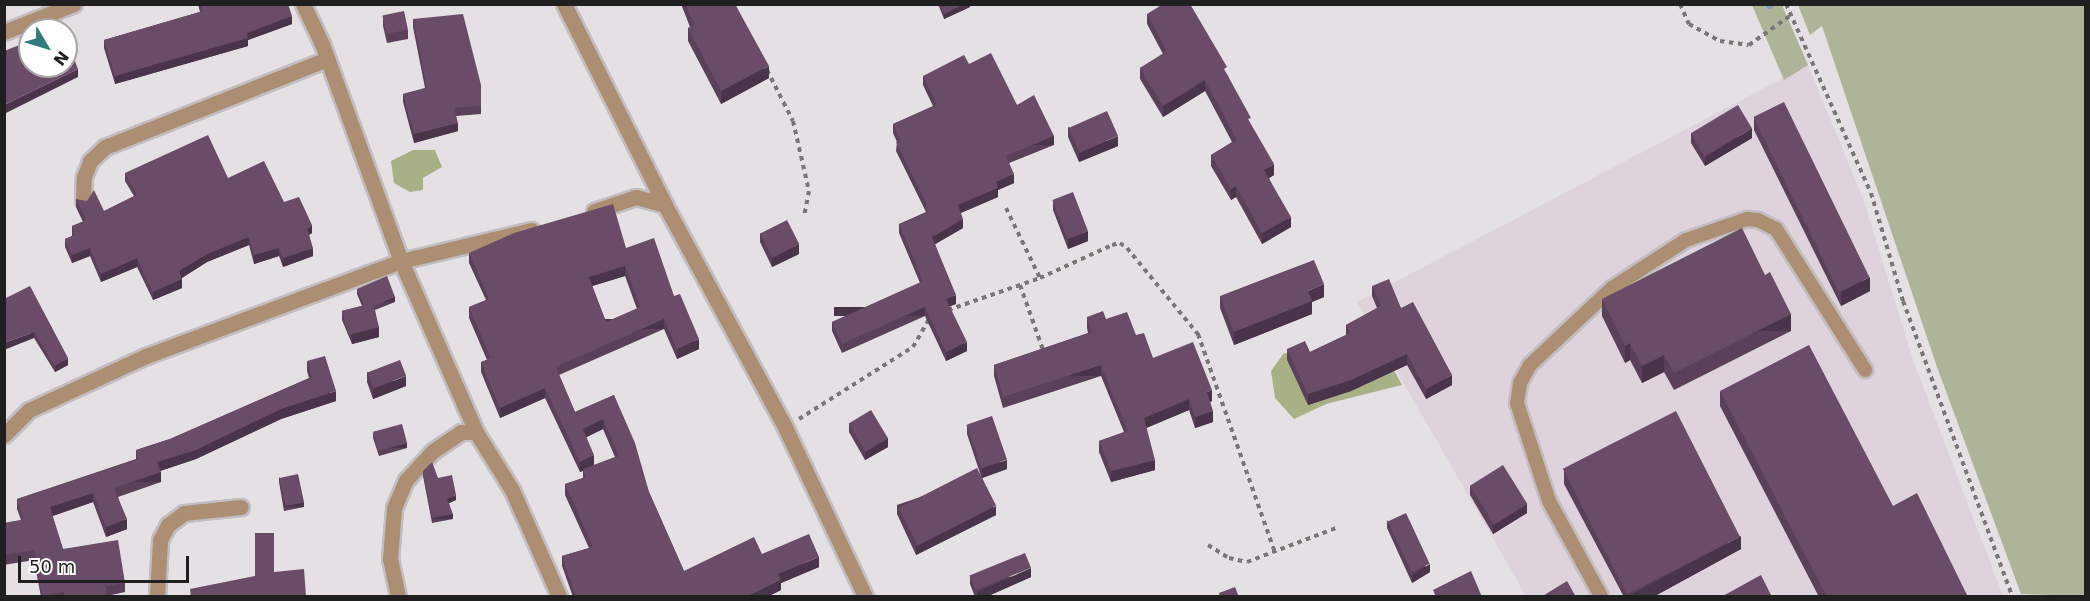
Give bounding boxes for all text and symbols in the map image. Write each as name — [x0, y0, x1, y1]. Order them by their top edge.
north arrow — [18, 18, 78, 78]
text: N — [49, 47, 73, 69]
scale bar — [21, 544, 192, 582]
text: 50 m — [29, 556, 75, 577]

